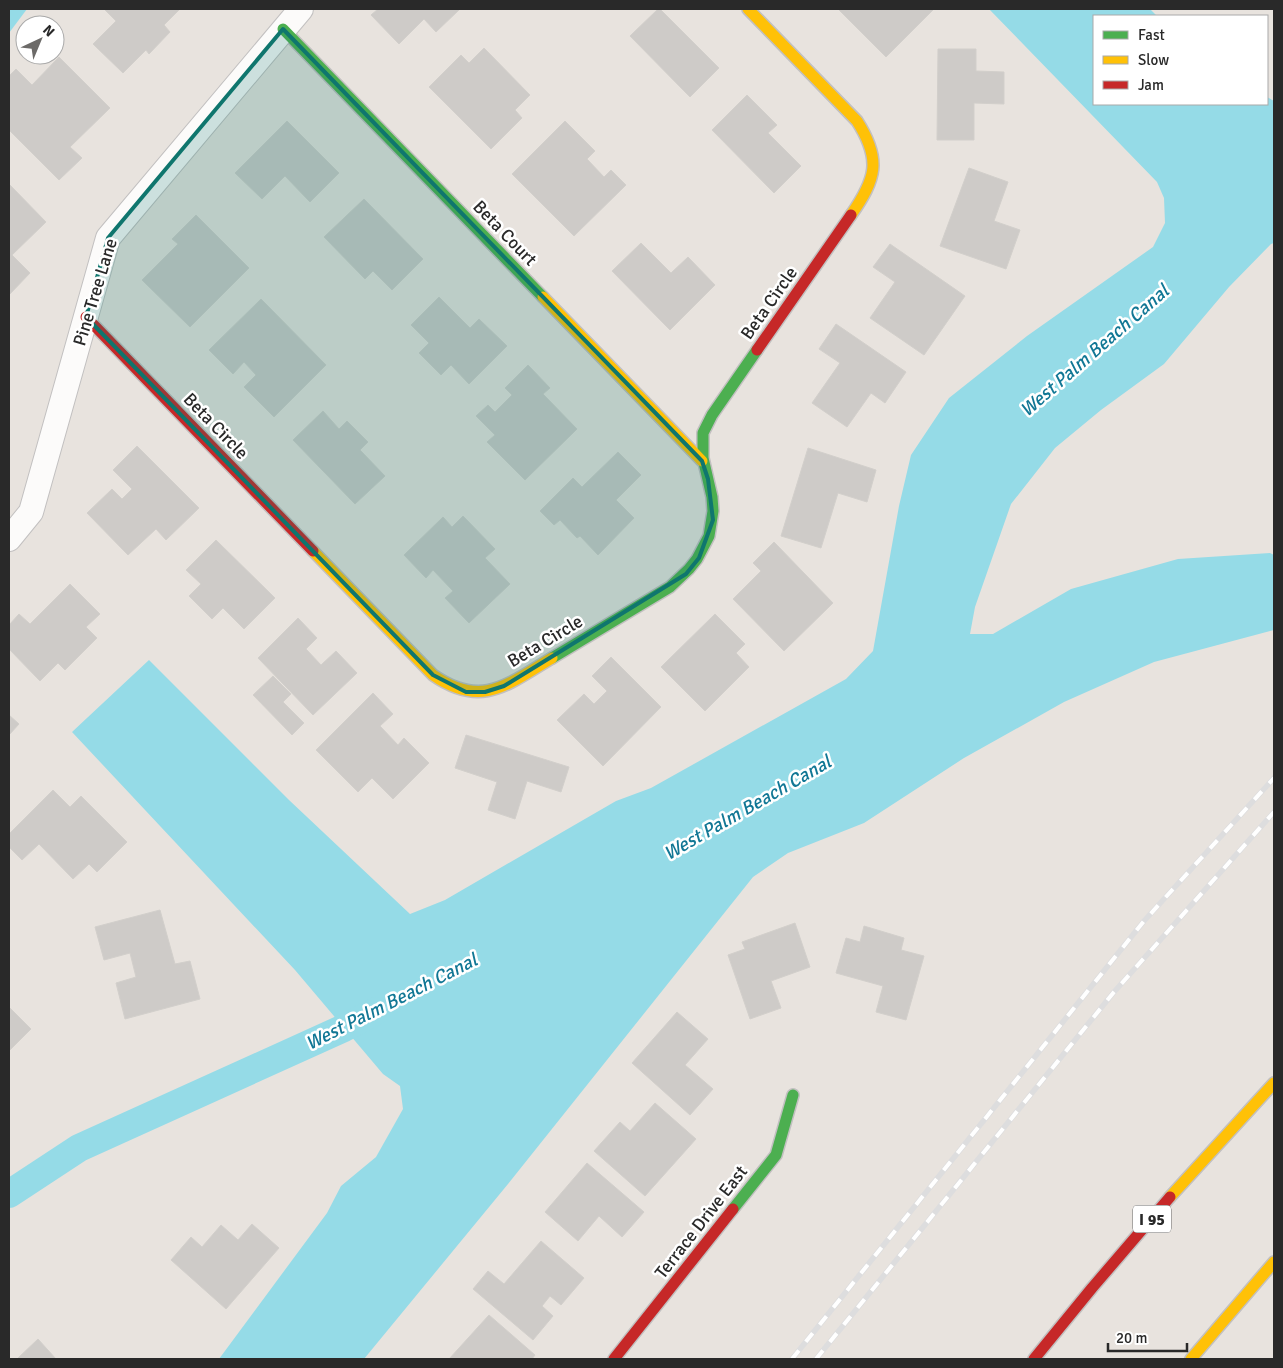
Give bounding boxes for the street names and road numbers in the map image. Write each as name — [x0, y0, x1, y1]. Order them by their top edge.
street label: Beta Court — [468, 196, 542, 270]
street label: Pine Tree Lane — [68, 236, 122, 348]
street label: Beta Circle — [736, 262, 802, 344]
street label: Beta Circle — [179, 388, 253, 464]
street label: Beta Circle — [503, 610, 587, 672]
street label: Terrace Drive East — [650, 1161, 752, 1283]
road number: I 95 — [1133, 1206, 1171, 1232]

